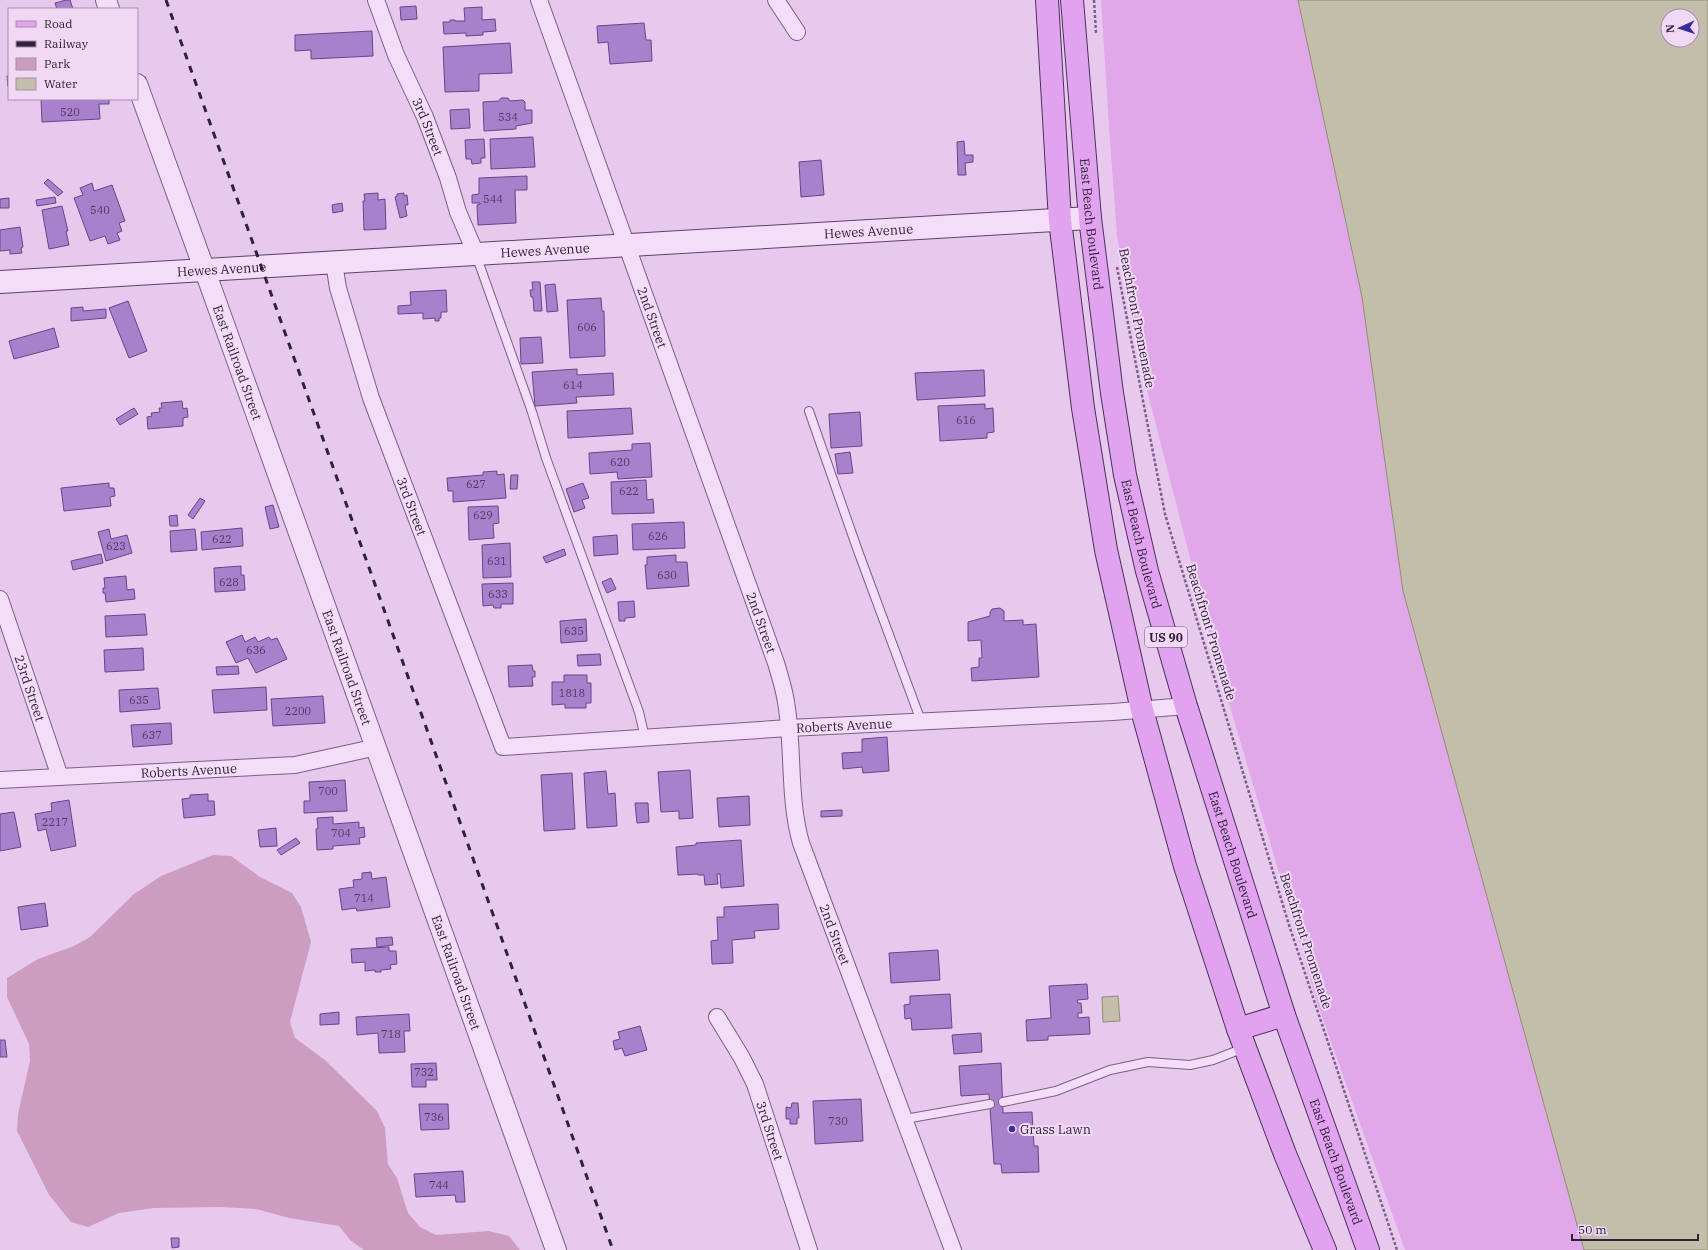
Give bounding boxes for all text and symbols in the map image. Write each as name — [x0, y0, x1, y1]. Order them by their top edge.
legend — [8, 8, 138, 100]
north arrow — [1660, 8, 1700, 48]
text: Road — [44, 16, 73, 31]
text: N — [1663, 24, 1677, 33]
text: Railway — [44, 36, 89, 51]
text: Park — [44, 56, 70, 71]
text: Water — [44, 76, 78, 91]
street label: 3rd Street — [409, 95, 447, 158]
house number: 520 — [60, 105, 80, 119]
house number: 534 — [498, 110, 518, 124]
street label: East Beach Boulevard — [1077, 157, 1108, 291]
house number: 544 — [483, 192, 503, 206]
house number: 540 — [90, 203, 110, 217]
street label: Hewes Avenue — [823, 220, 914, 242]
street label: Hewes Avenue — [500, 239, 590, 261]
street label: Beachfront Promenade — [1115, 247, 1159, 389]
street label: Hewes Avenue — [177, 258, 267, 280]
street label: 2nd Street — [634, 285, 671, 351]
street label: East Railroad Street — [209, 302, 266, 423]
house number: 606 — [577, 320, 597, 334]
house number: 614 — [563, 378, 583, 392]
house number: 616 — [956, 413, 976, 427]
house number: 620 — [610, 455, 630, 469]
street label: 3rd Street — [393, 475, 431, 538]
house number: 627 — [466, 477, 486, 491]
street label: East Beach Boulevard — [1118, 477, 1166, 611]
house number: 622 — [619, 484, 639, 498]
house number: 629 — [473, 508, 493, 522]
house number: 626 — [648, 529, 668, 543]
house number: 622 — [212, 532, 232, 546]
house number: 623 — [106, 539, 126, 553]
house number: 631 — [487, 554, 507, 568]
street label: Beachfront Promenade — [1182, 562, 1240, 702]
house number: 630 — [657, 568, 677, 582]
house number: 628 — [219, 575, 239, 589]
house number: 633 — [488, 587, 508, 601]
street label: 2nd Street — [743, 590, 780, 656]
street label: East Railroad Street — [319, 607, 376, 728]
house number: 635 — [564, 624, 584, 638]
road number: US 90 — [1145, 627, 1187, 647]
house number: 636 — [246, 643, 266, 657]
street label: 23rd Street — [11, 653, 49, 724]
house number: 1818 — [559, 686, 585, 700]
house number: 635 — [129, 693, 149, 707]
house number: 2200 — [285, 704, 312, 718]
street label: Roberts Avenue — [795, 714, 893, 736]
house number: 637 — [142, 728, 162, 742]
street label: Roberts Avenue — [140, 759, 237, 781]
house number: 700 — [318, 784, 338, 798]
street label: East Beach Boulevard — [1205, 789, 1261, 920]
house number: 2217 — [42, 815, 68, 829]
house number: 704 — [331, 826, 351, 840]
street label: Beachfront Promenade — [1276, 871, 1336, 1011]
house number: 714 — [354, 891, 374, 905]
street label: 2nd Street — [816, 902, 854, 968]
street label: East Railroad Street — [428, 912, 485, 1033]
house number: 718 — [381, 1027, 401, 1041]
house number: 732 — [414, 1065, 434, 1079]
street label: East Beach Boulevard — [1306, 1096, 1367, 1227]
street label: 3rd Street — [753, 1099, 788, 1163]
house number: 736 — [424, 1110, 444, 1124]
house number: 730 — [828, 1114, 848, 1128]
place label: Grass Lawn — [1020, 1121, 1091, 1138]
marker: Grass Lawn — [1007, 1124, 1017, 1134]
house number: 744 — [429, 1178, 449, 1192]
scale bar — [1572, 1216, 1698, 1242]
text: 50 m — [1578, 1222, 1607, 1237]

